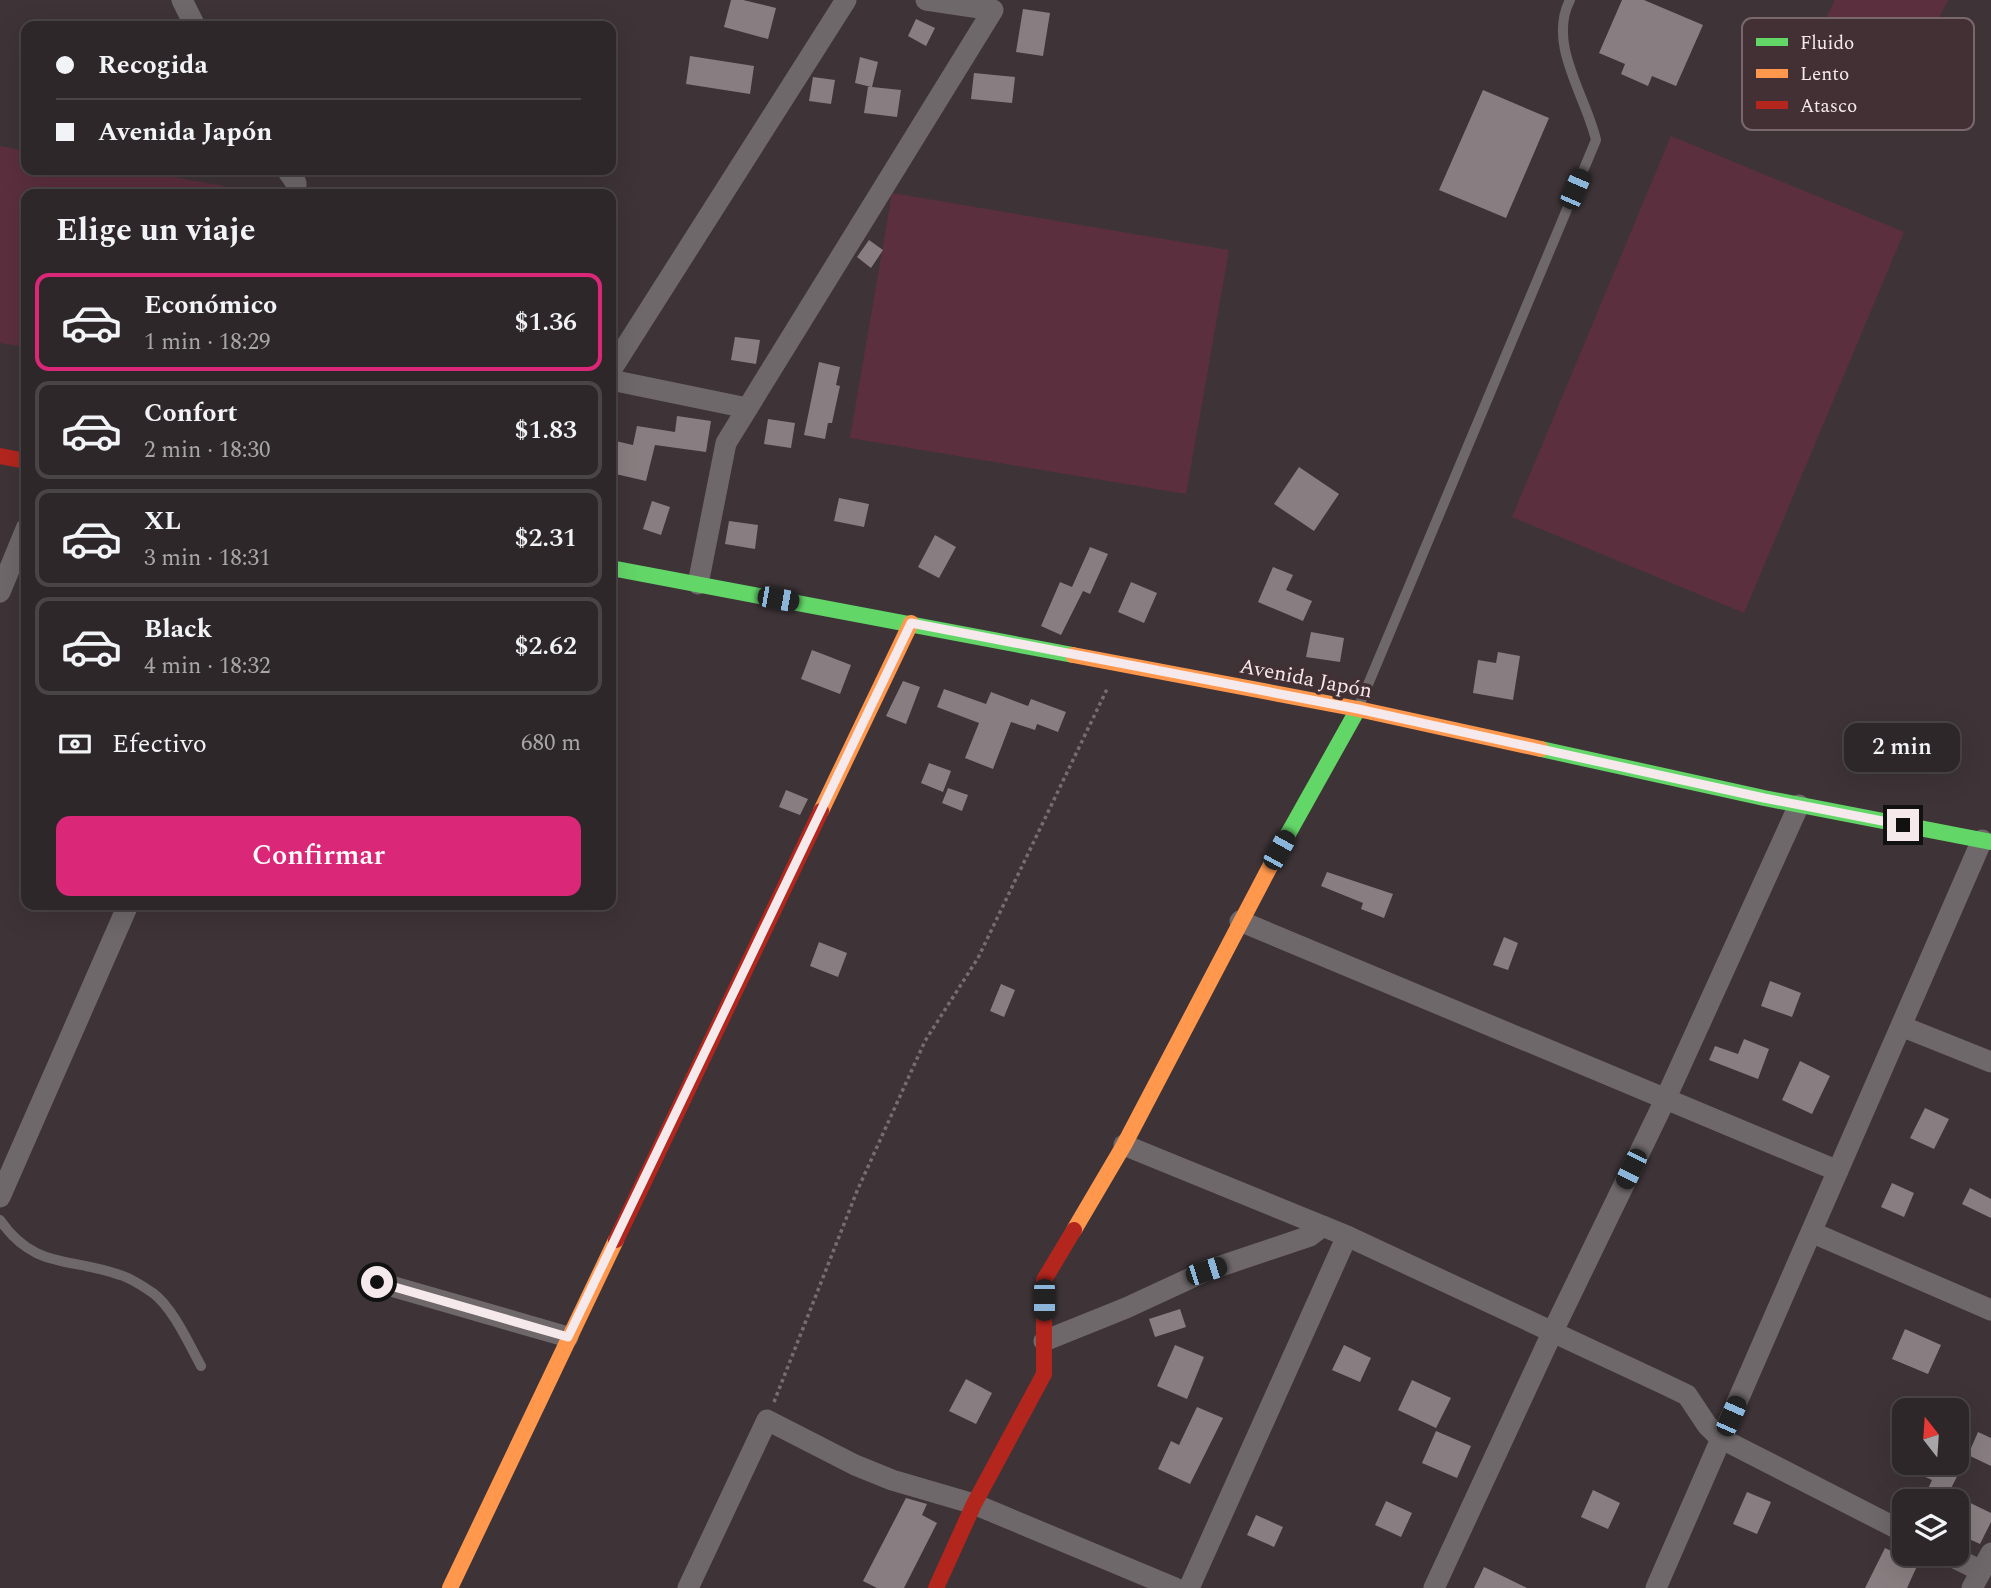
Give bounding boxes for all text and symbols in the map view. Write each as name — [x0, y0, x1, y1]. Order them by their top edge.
legend — [1742, 18, 1974, 130]
text: Fluido — [1800, 29, 1854, 58]
text: Recogida — [98, 45, 208, 85]
text: Lento — [1800, 60, 1849, 89]
text: Atasco — [1800, 92, 1857, 121]
text: Avenida Japón — [98, 112, 272, 152]
car — [1558, 166, 1593, 212]
text: Elige un viaje — [56, 206, 256, 255]
text: Económico — [144, 285, 277, 325]
icon: car — [60, 291, 123, 354]
text: $1.36 — [514, 302, 577, 342]
text: 1 min · 18:29 — [144, 325, 271, 360]
text: Confort — [144, 393, 238, 433]
icon: car — [60, 399, 123, 462]
text: $1.83 — [514, 410, 577, 450]
text: 2 min · 18:30 — [144, 433, 271, 468]
text: XL — [144, 501, 181, 541]
icon: car — [60, 507, 123, 570]
text: $2.31 — [514, 518, 577, 558]
text: 3 min · 18:31 — [144, 541, 271, 576]
car — [756, 585, 801, 613]
text: Black — [144, 609, 212, 649]
icon: car — [60, 615, 123, 678]
text: $2.62 — [514, 626, 577, 666]
text: 4 min · 18:32 — [144, 649, 271, 684]
street label: Avenida Japón — [1237, 650, 1375, 708]
text: Efectivo — [112, 724, 207, 764]
callout: 2 min — [1845, 724, 1961, 772]
icon: cash — [56, 725, 94, 763]
text: 680 m — [521, 726, 581, 761]
text: 2 min — [1872, 730, 1932, 765]
route end — [1887, 809, 1919, 841]
button: Confirmar — [56, 816, 581, 896]
car — [1260, 827, 1299, 873]
car — [1613, 1146, 1650, 1192]
car — [1183, 1255, 1230, 1287]
route start — [361, 1266, 393, 1298]
car — [1034, 1279, 1055, 1321]
car — [1713, 1393, 1750, 1439]
north arrow — [1892, 1398, 1969, 1475]
map controls — [1892, 1398, 1969, 1566]
button: layers — [1892, 1489, 1969, 1566]

